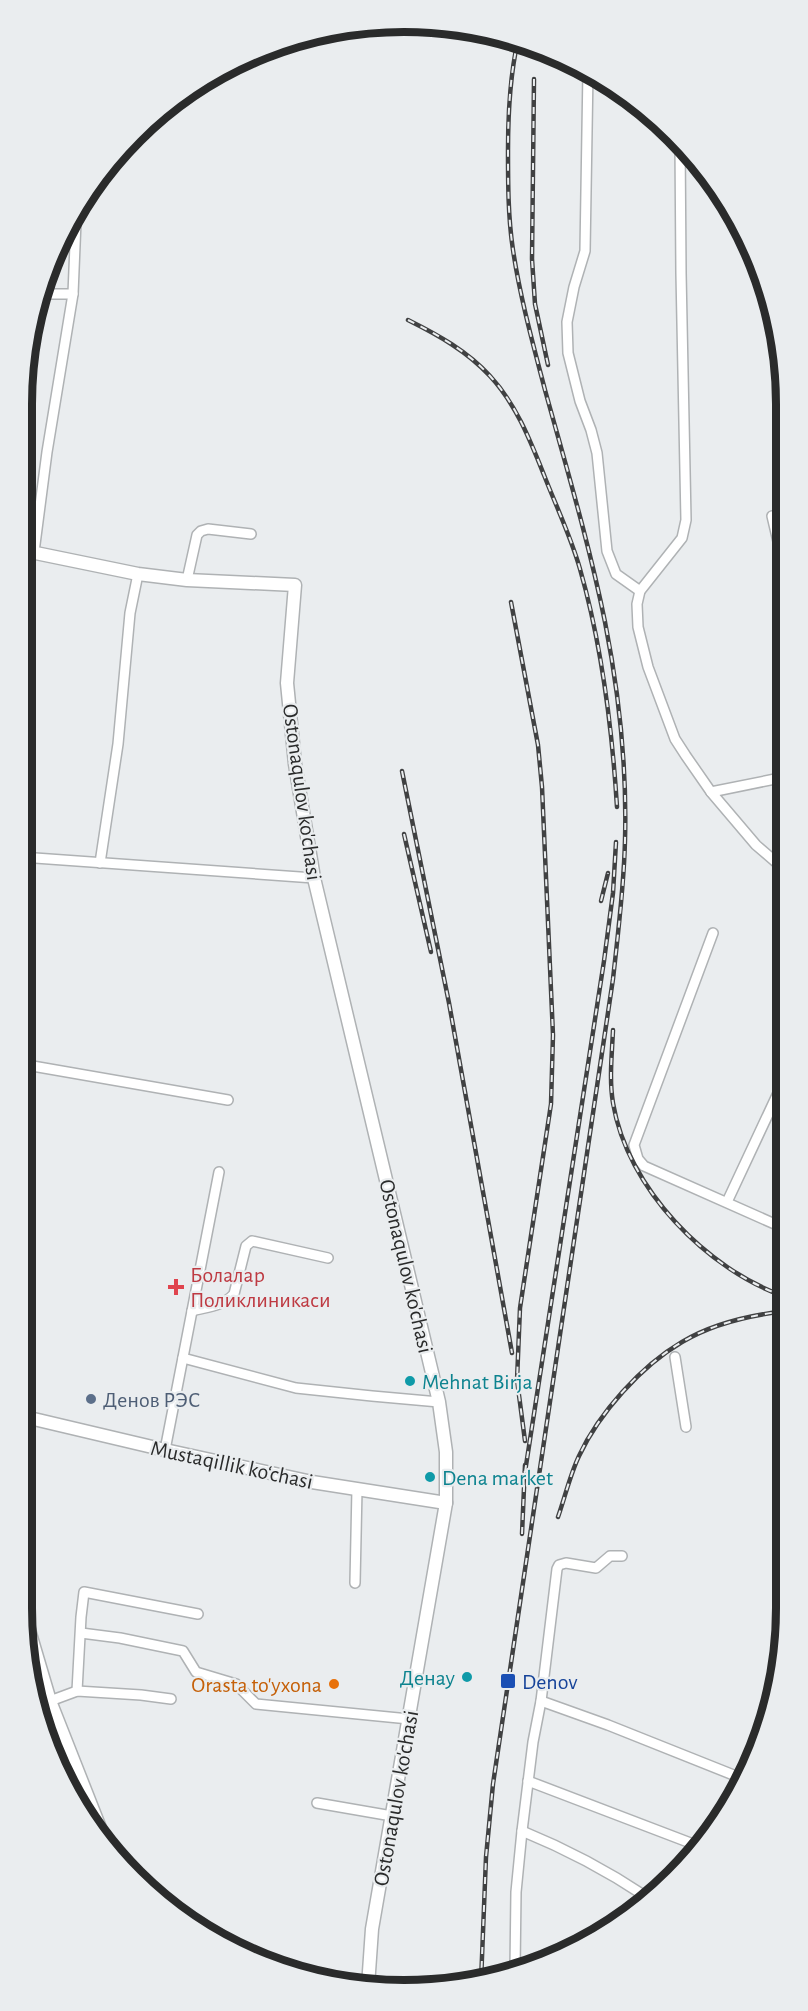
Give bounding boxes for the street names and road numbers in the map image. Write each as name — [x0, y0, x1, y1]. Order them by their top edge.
street label: Ostonaqulov ko'chasi — [279, 703, 325, 882]
street label: Ostonaqulov ko'chasi — [375, 1177, 437, 1355]
street label: Mustaqillik ko‘chasi — [149, 1437, 315, 1493]
street label: Ostonaqulov ko'chasi — [370, 1709, 422, 1888]

